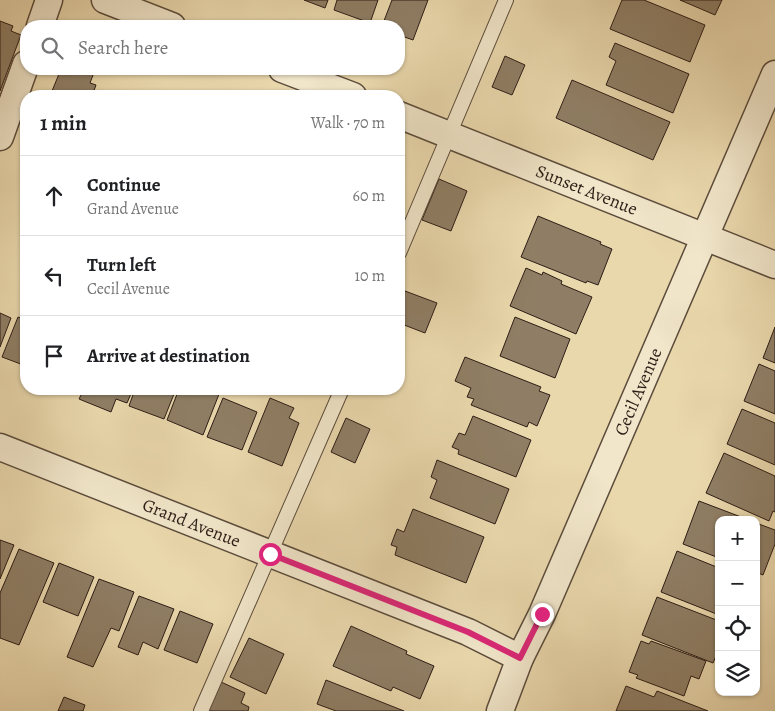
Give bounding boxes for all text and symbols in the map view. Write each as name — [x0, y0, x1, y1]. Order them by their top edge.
search box — [20, 20, 405, 75]
icon: search — [38, 34, 66, 62]
text: Search here — [78, 35, 168, 61]
text: 1 min — [40, 109, 87, 137]
text: Walk · 70 m — [311, 112, 385, 134]
street label: Sunset Avenue — [532, 159, 641, 221]
text: Continue — [87, 172, 161, 198]
icon: ahead — [40, 182, 68, 210]
text: 60 m — [353, 185, 385, 207]
text: Grand Avenue — [87, 198, 179, 220]
text: Turn left — [87, 252, 156, 278]
icon: left — [40, 262, 68, 290]
text: 10 m — [355, 265, 385, 287]
text: Cecil Avenue — [87, 278, 170, 300]
icon: arrive — [40, 342, 68, 370]
text: Arrive at destination — [87, 343, 250, 369]
street label: Cecil Avenue — [608, 344, 667, 439]
street label: Grand Avenue — [139, 493, 244, 553]
map controls — [715, 516, 760, 696]
button: + — [715, 516, 760, 561]
route start — [259, 543, 282, 566]
button: − — [715, 561, 760, 606]
route end — [531, 603, 554, 626]
button: locate — [715, 606, 760, 651]
button: layers — [715, 651, 760, 696]

